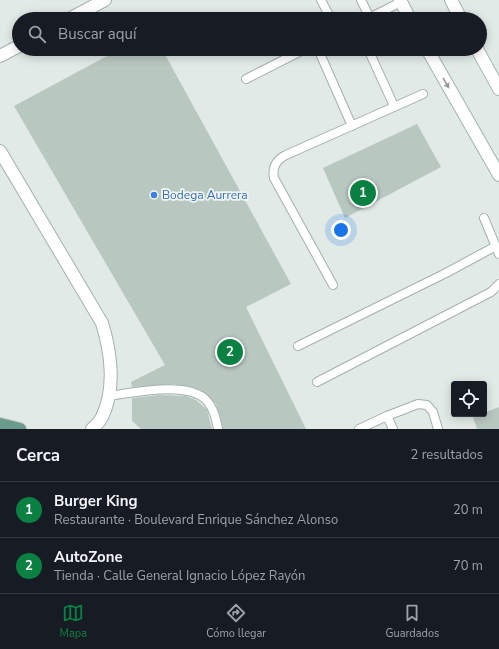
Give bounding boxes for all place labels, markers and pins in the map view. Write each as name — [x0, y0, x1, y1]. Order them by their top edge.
pin: 1 — [350, 178, 376, 208]
place label: Bodega Aurrera — [162, 187, 248, 203]
marker: Bodega Aurrera — [149, 190, 159, 200]
pin: 2 — [217, 337, 243, 367]

